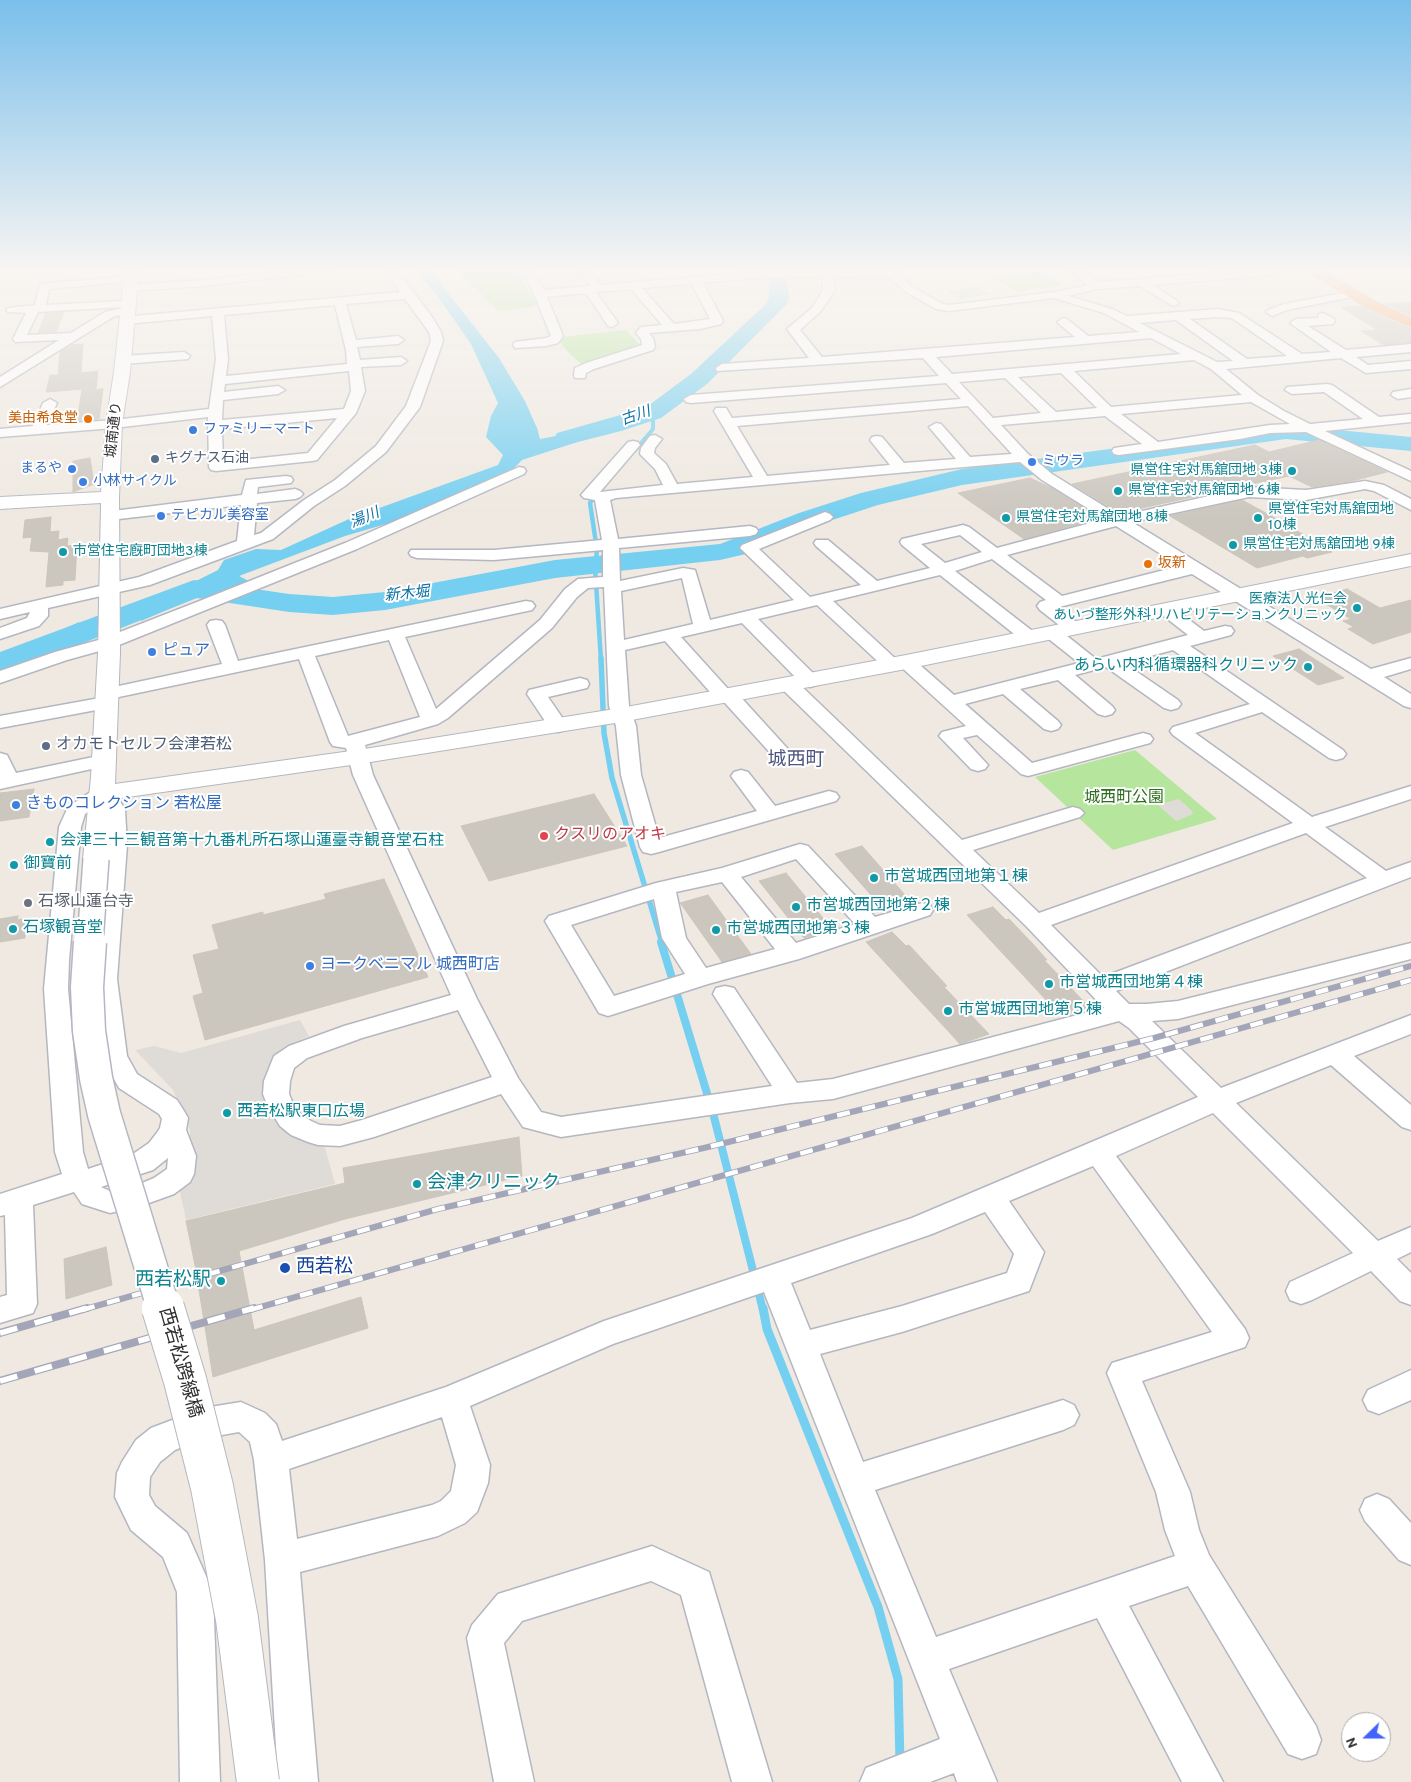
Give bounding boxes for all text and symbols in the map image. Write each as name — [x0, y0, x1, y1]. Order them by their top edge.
street label: 城南通り — [104, 401, 126, 459]
water label: 古川 — [619, 404, 653, 430]
place label: 美由希食堂 — [8, 411, 78, 427]
marker: 美由希食堂 — [82, 413, 94, 425]
place label: ファミリーマート — [203, 422, 315, 438]
marker: ファミリーマート — [187, 424, 199, 436]
place label: キグナス石油 — [165, 451, 249, 467]
marker: キグナス石油 — [149, 453, 161, 465]
place label: ミウラ — [1042, 454, 1084, 470]
marker: ミウラ — [1026, 456, 1038, 468]
place label: まるや — [20, 461, 62, 477]
marker: まるや — [66, 463, 78, 475]
place label: 県営住宅対馬舘団地 3棟 — [1130, 463, 1282, 479]
marker: 県営住宅対馬舘団地 3棟 — [1286, 465, 1298, 477]
place label: 小林サイクル — [93, 474, 177, 490]
marker: 小林サイクル — [77, 476, 89, 488]
place label: 県営住宅対馬舘団地 6棟 — [1128, 483, 1280, 499]
marker: 県営住宅対馬舘団地 6棟 — [1112, 485, 1124, 497]
place label: 県営住宅対馬舘団地 10棟 — [1268, 502, 1394, 534]
water label: 湯川 — [348, 505, 382, 533]
place label: テピカル美容室 — [171, 508, 269, 524]
marker: テピカル美容室 — [155, 510, 167, 522]
place label: 県営住宅対馬舘団地 8棟 — [1016, 510, 1168, 526]
marker: 県営住宅対馬舘団地 8棟 — [1000, 512, 1012, 524]
marker: 県営住宅対馬舘団地 10棟 — [1252, 512, 1264, 524]
place label: 県営住宅対馬舘団地 9棟 — [1243, 537, 1395, 553]
marker: 県営住宅対馬舘団地 9棟 — [1227, 539, 1239, 551]
place label: 市営住宅廐町団地3棟 — [73, 544, 207, 560]
marker: 市営住宅廐町団地3棟 — [57, 546, 69, 558]
place label: 坂新 — [1158, 556, 1186, 572]
marker: 坂新 — [1142, 558, 1154, 570]
water label: 新木堀 — [384, 584, 430, 606]
place label: 医療法人光仁会 あいづ整形外科リハビリテーションクリニック — [1053, 592, 1347, 624]
marker: 医療法人光仁会 あいづ整形外科リハビリテーションクリニック — [1351, 602, 1363, 614]
place label: ピュア — [162, 642, 210, 662]
marker: ピュア — [146, 646, 158, 658]
place label: あらい内科循環器科クリニック — [1074, 657, 1298, 677]
marker: あらい内科循環器科クリニック — [1302, 661, 1314, 673]
place label: オカモトセルフ会津若松 — [56, 736, 232, 756]
marker: オカモトセルフ会津若松 — [40, 740, 52, 752]
district label: 城西町 — [768, 750, 824, 772]
park label: 城西町公園 — [1084, 789, 1164, 809]
place label: きものコレクション 若松屋 — [26, 795, 222, 815]
marker: きものコレクション 若松屋 — [10, 799, 22, 811]
place label: クスリのアオキ — [554, 826, 666, 846]
marker: クスリのアオキ — [538, 830, 550, 842]
place label: 会津三十三観音第十九番札所石塚山蓮臺寺観音堂石柱 — [60, 832, 444, 852]
marker: 会津三十三観音第十九番札所石塚山蓮臺寺観音堂石柱 — [44, 836, 56, 848]
place label: 御寶前 — [24, 855, 72, 875]
marker: 御寶前 — [8, 859, 20, 871]
place label: 市営城西団地第１棟 — [884, 868, 1028, 888]
marker: 市営城西団地第１棟 — [868, 872, 880, 884]
place label: 石塚山蓮台寺 — [38, 893, 134, 913]
marker: 石塚山蓮台寺 — [22, 897, 34, 909]
place label: 市営城西団地第２棟 — [806, 897, 950, 917]
marker: 市営城西団地第２棟 — [790, 901, 802, 913]
place label: 石塚観音堂 — [23, 919, 103, 939]
place label: 市営城西団地第３棟 — [726, 920, 870, 940]
marker: 石塚観音堂 — [7, 923, 19, 935]
marker: 市営城西団地第３棟 — [710, 924, 722, 936]
place label: ヨークベニマル 城西町店 — [320, 956, 500, 976]
marker: ヨークベニマル 城西町店 — [304, 960, 316, 972]
place label: 市営城西団地第４棟 — [1059, 974, 1203, 994]
marker: 市営城西団地第４棟 — [1043, 978, 1055, 990]
place label: 市営城西団地第５棟 — [958, 1001, 1102, 1021]
marker: 市営城西団地第５棟 — [942, 1005, 954, 1017]
place label: 西若松駅東口広場 — [237, 1103, 365, 1123]
marker: 西若松駅東口広場 — [221, 1107, 233, 1119]
place label: 会津クリニック — [427, 1173, 560, 1195]
marker: 会津クリニック — [411, 1178, 423, 1190]
place label: 西若松 — [296, 1257, 353, 1279]
marker: 西若松 — [278, 1261, 292, 1275]
place label: 西若松駅 — [135, 1270, 211, 1292]
marker: 西若松駅 — [215, 1275, 227, 1287]
street label: 西若松跨線橋 — [152, 1305, 206, 1421]
north arrow — [1341, 1712, 1391, 1762]
text: N — [1343, 1735, 1362, 1750]

